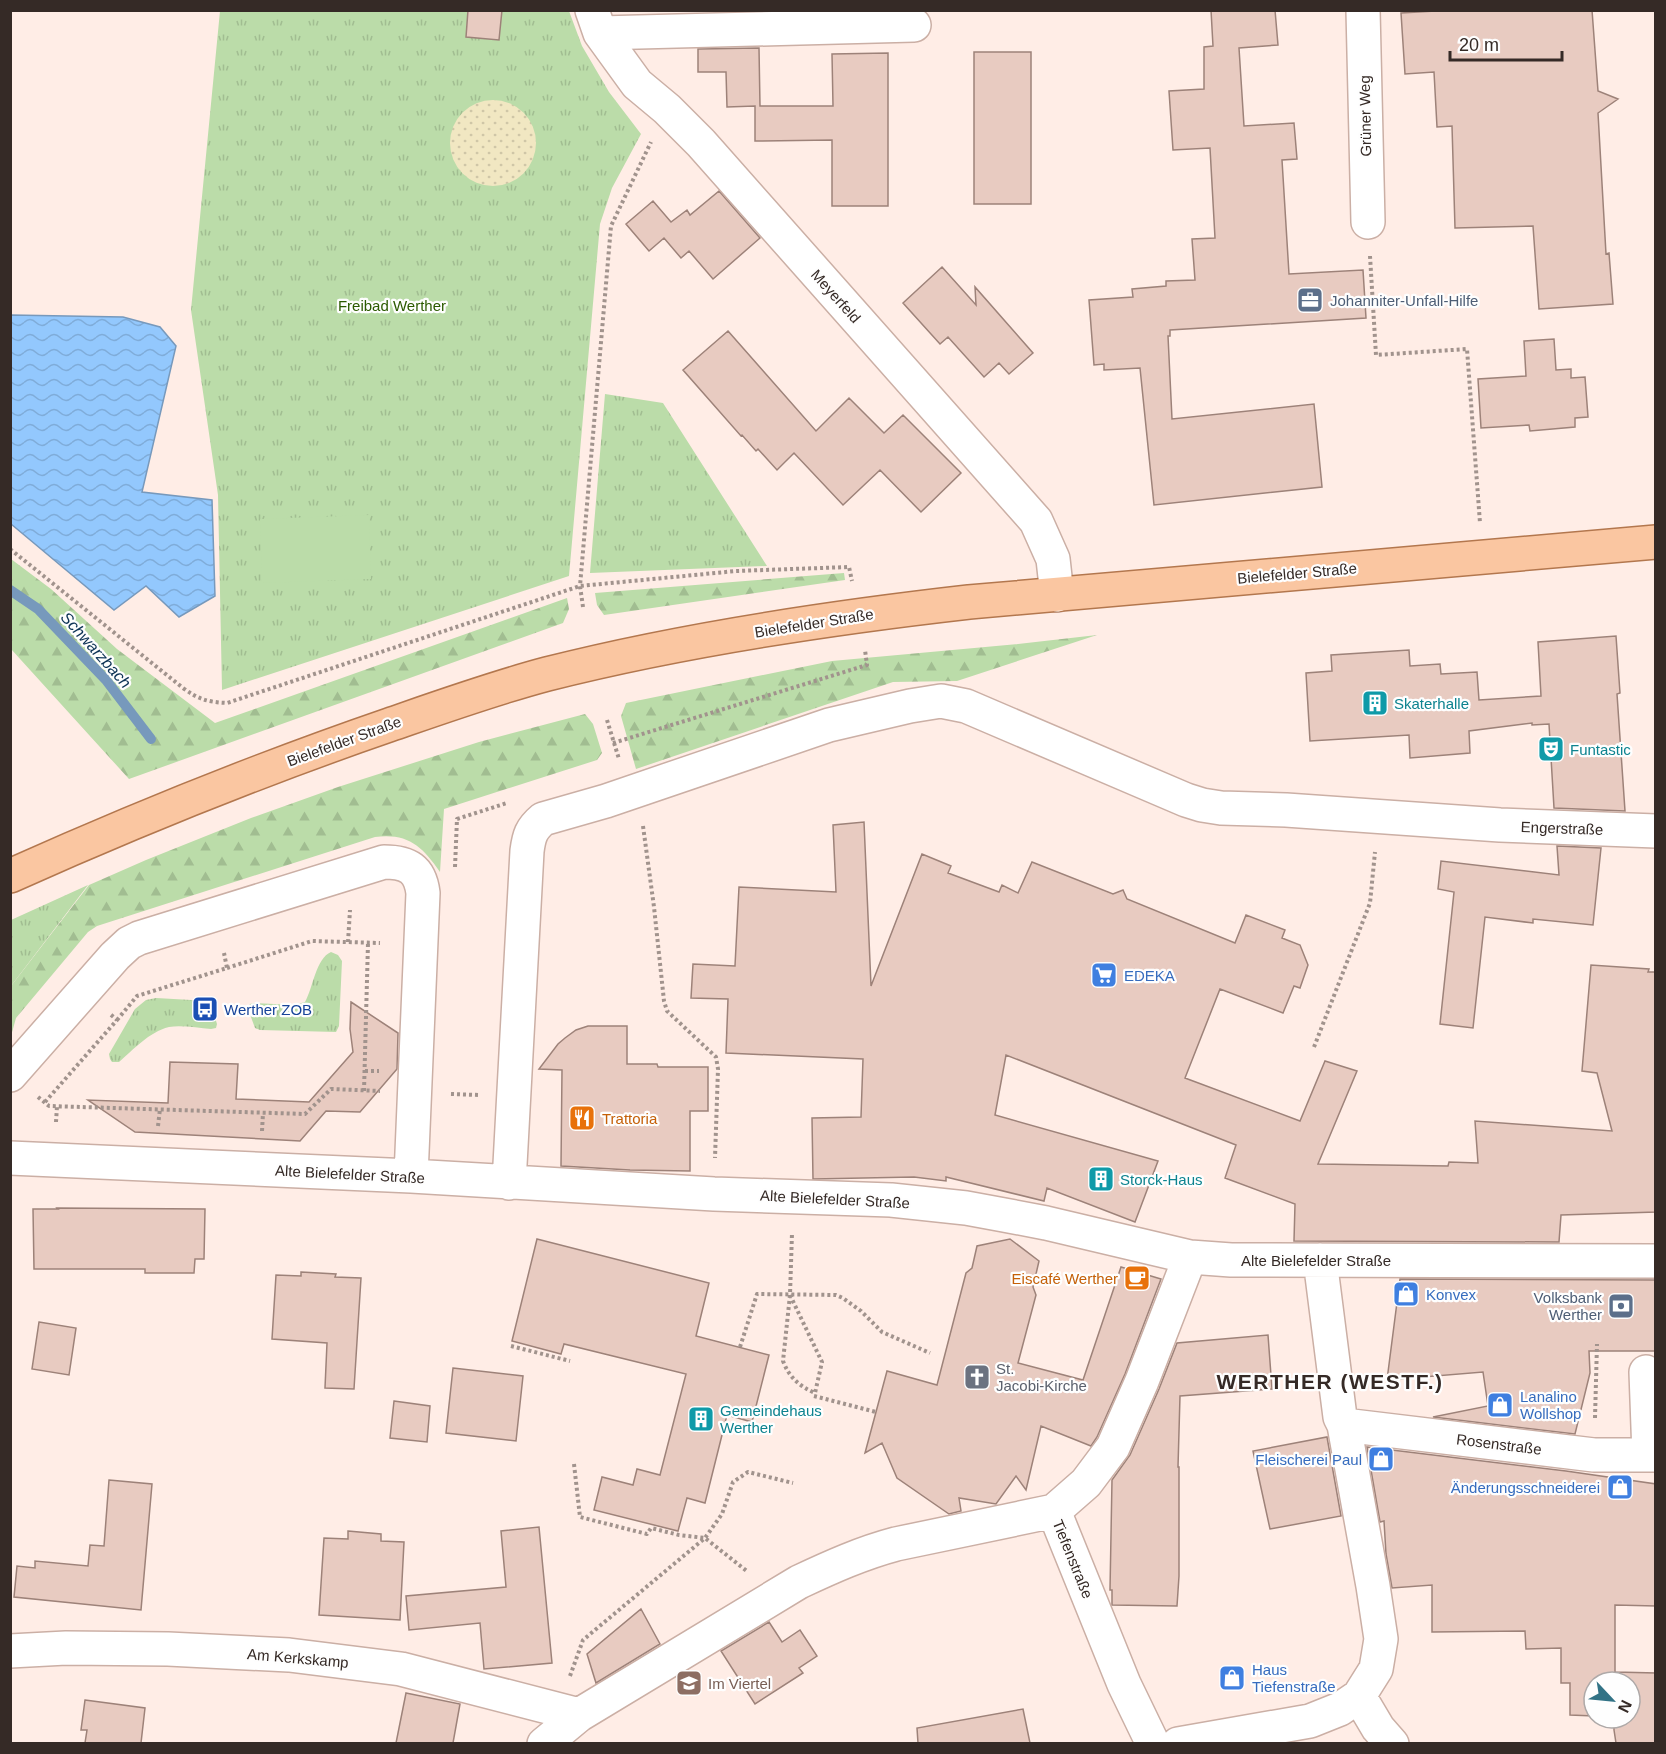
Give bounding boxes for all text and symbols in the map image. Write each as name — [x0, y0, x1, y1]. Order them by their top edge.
scale bar — [1450, 24, 1562, 62]
text: 20 m — [1459, 35, 1499, 55]
street label: Grüner Weg — [1356, 75, 1374, 157]
street label: Meyerfeld — [808, 266, 864, 326]
office icon: Johanniter-Unfall-Hilfe — [1295, 285, 1325, 315]
place label: Johanniter-Unfall-Hilfe — [1330, 292, 1478, 309]
park label: Freibad Werther — [338, 297, 446, 314]
street label: Bielefelder Straße — [1236, 559, 1358, 587]
street label: Bielefelder Straße — [753, 605, 875, 641]
water label: Schwarzbach — [58, 609, 135, 691]
building icon: Skaterhalle — [1360, 688, 1390, 718]
place label: Skaterhalle — [1394, 695, 1469, 712]
street label: Bielefelder Straße — [285, 712, 403, 770]
theatre icon: Funtastic — [1536, 734, 1566, 764]
place label: Funtastic — [1570, 741, 1631, 758]
street label: Engerstraße — [1520, 818, 1604, 838]
supermarket icon: EDEKA — [1089, 960, 1119, 990]
place label: EDEKA — [1124, 967, 1175, 984]
bus stop icon: Werther ZOB — [190, 994, 220, 1024]
place label: Werther ZOB — [224, 1001, 312, 1018]
restaurant icon: Trattoria — [567, 1103, 597, 1133]
place label: Trattoria — [602, 1110, 658, 1127]
street label: Alte Bielefelder Straße — [275, 1162, 425, 1186]
building icon: Storck-Haus — [1086, 1164, 1116, 1194]
place label: Storck-Haus — [1120, 1171, 1203, 1188]
street label: Alte Bielefelder Straße — [760, 1187, 910, 1211]
street label: Alte Bielefelder Straße — [1241, 1252, 1391, 1269]
cafe icon: Eiscafé Werther — [1122, 1263, 1152, 1293]
place label: Eiscafé Werther — [1012, 1270, 1118, 1287]
shop icon: Konvex — [1391, 1279, 1421, 1309]
place label: Konvex — [1426, 1286, 1477, 1303]
place label: Volksbank Werther — [1534, 1289, 1602, 1323]
bank icon: Volksbank Werther — [1606, 1291, 1636, 1321]
place label: St. Jacobi-Kirche — [996, 1360, 1087, 1394]
church icon: St. Jacobi-Kirche — [962, 1362, 992, 1392]
district label: WERTHER (WESTF.) — [1217, 1370, 1443, 1393]
place label: Lanalino Wollshop — [1520, 1388, 1581, 1422]
shop icon: Lanalino Wollshop — [1485, 1390, 1515, 1420]
place label: Gemeindehaus Werther — [720, 1402, 822, 1436]
building icon: Gemeindehaus Werther — [686, 1404, 716, 1434]
street label: Rosenstraße — [1455, 1430, 1543, 1458]
shop icon: Fleischerei Paul — [1366, 1444, 1396, 1474]
place label: Fleischerei Paul — [1255, 1451, 1362, 1468]
shop icon: Änderungsschneiderei — [1605, 1472, 1635, 1502]
place label: Änderungsschneiderei — [1451, 1479, 1600, 1496]
street label: Tiefenstraße — [1049, 1517, 1097, 1601]
street label: Am Kerkskamp — [247, 1645, 349, 1671]
place label: Haus Tiefenstraße — [1252, 1661, 1336, 1695]
shop icon: Haus Tiefenstraße — [1217, 1663, 1247, 1693]
school or university icon: Im Viertel — [674, 1668, 704, 1698]
north arrow — [1582, 1670, 1642, 1730]
place label: Im Viertel — [708, 1675, 771, 1692]
text: N — [1615, 1697, 1635, 1715]

